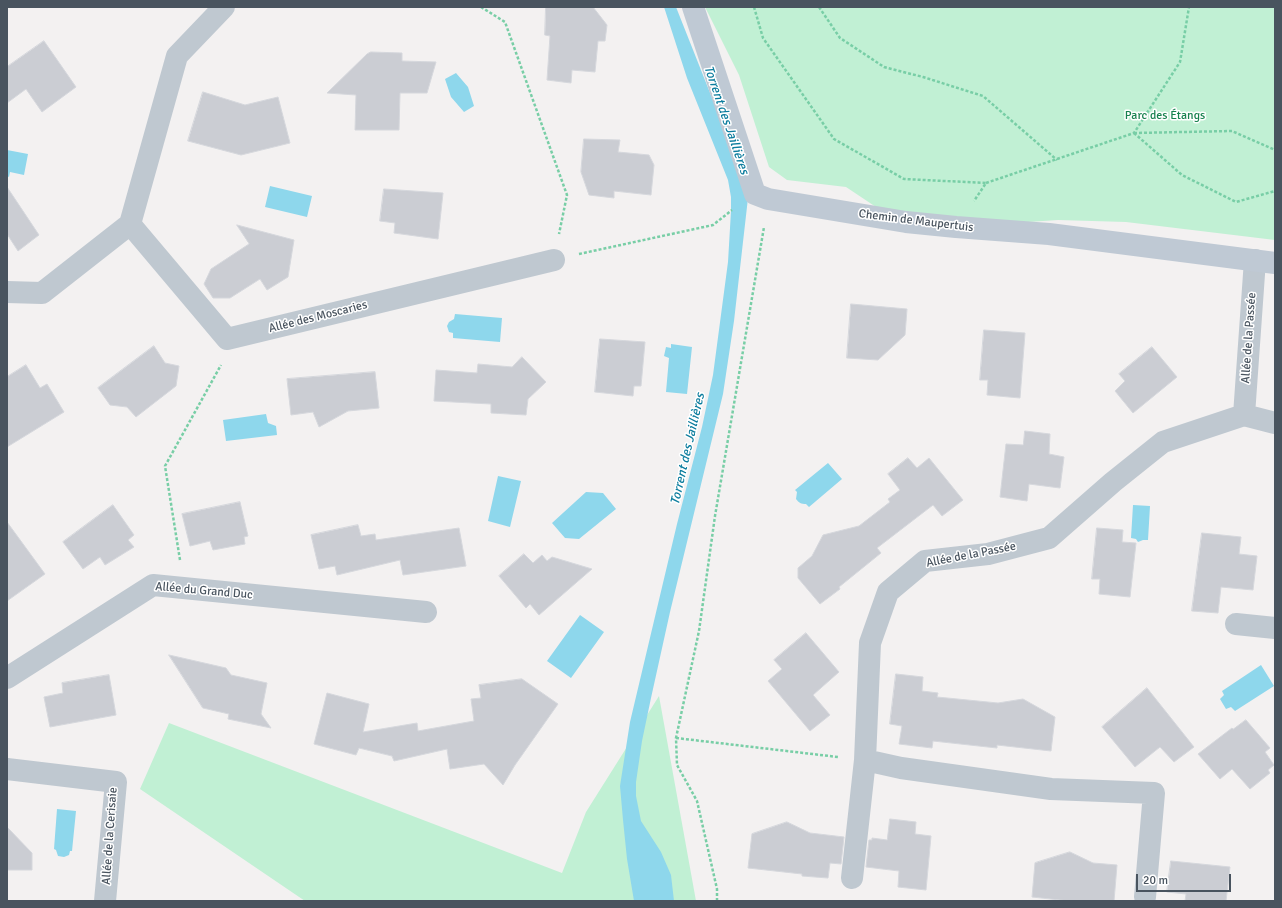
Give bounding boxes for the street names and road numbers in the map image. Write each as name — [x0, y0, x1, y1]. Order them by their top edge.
street label: Chemin de Maupertuis — [858, 207, 974, 235]
street label: Allée de la Passée — [1239, 292, 1259, 384]
street label: Allée des Moscaries — [267, 298, 369, 336]
street label: Allée de la Passée — [925, 539, 1017, 571]
street label: Allée du Grand Duc — [155, 580, 253, 602]
street label: Allée de la Cerisaie — [99, 787, 121, 885]

